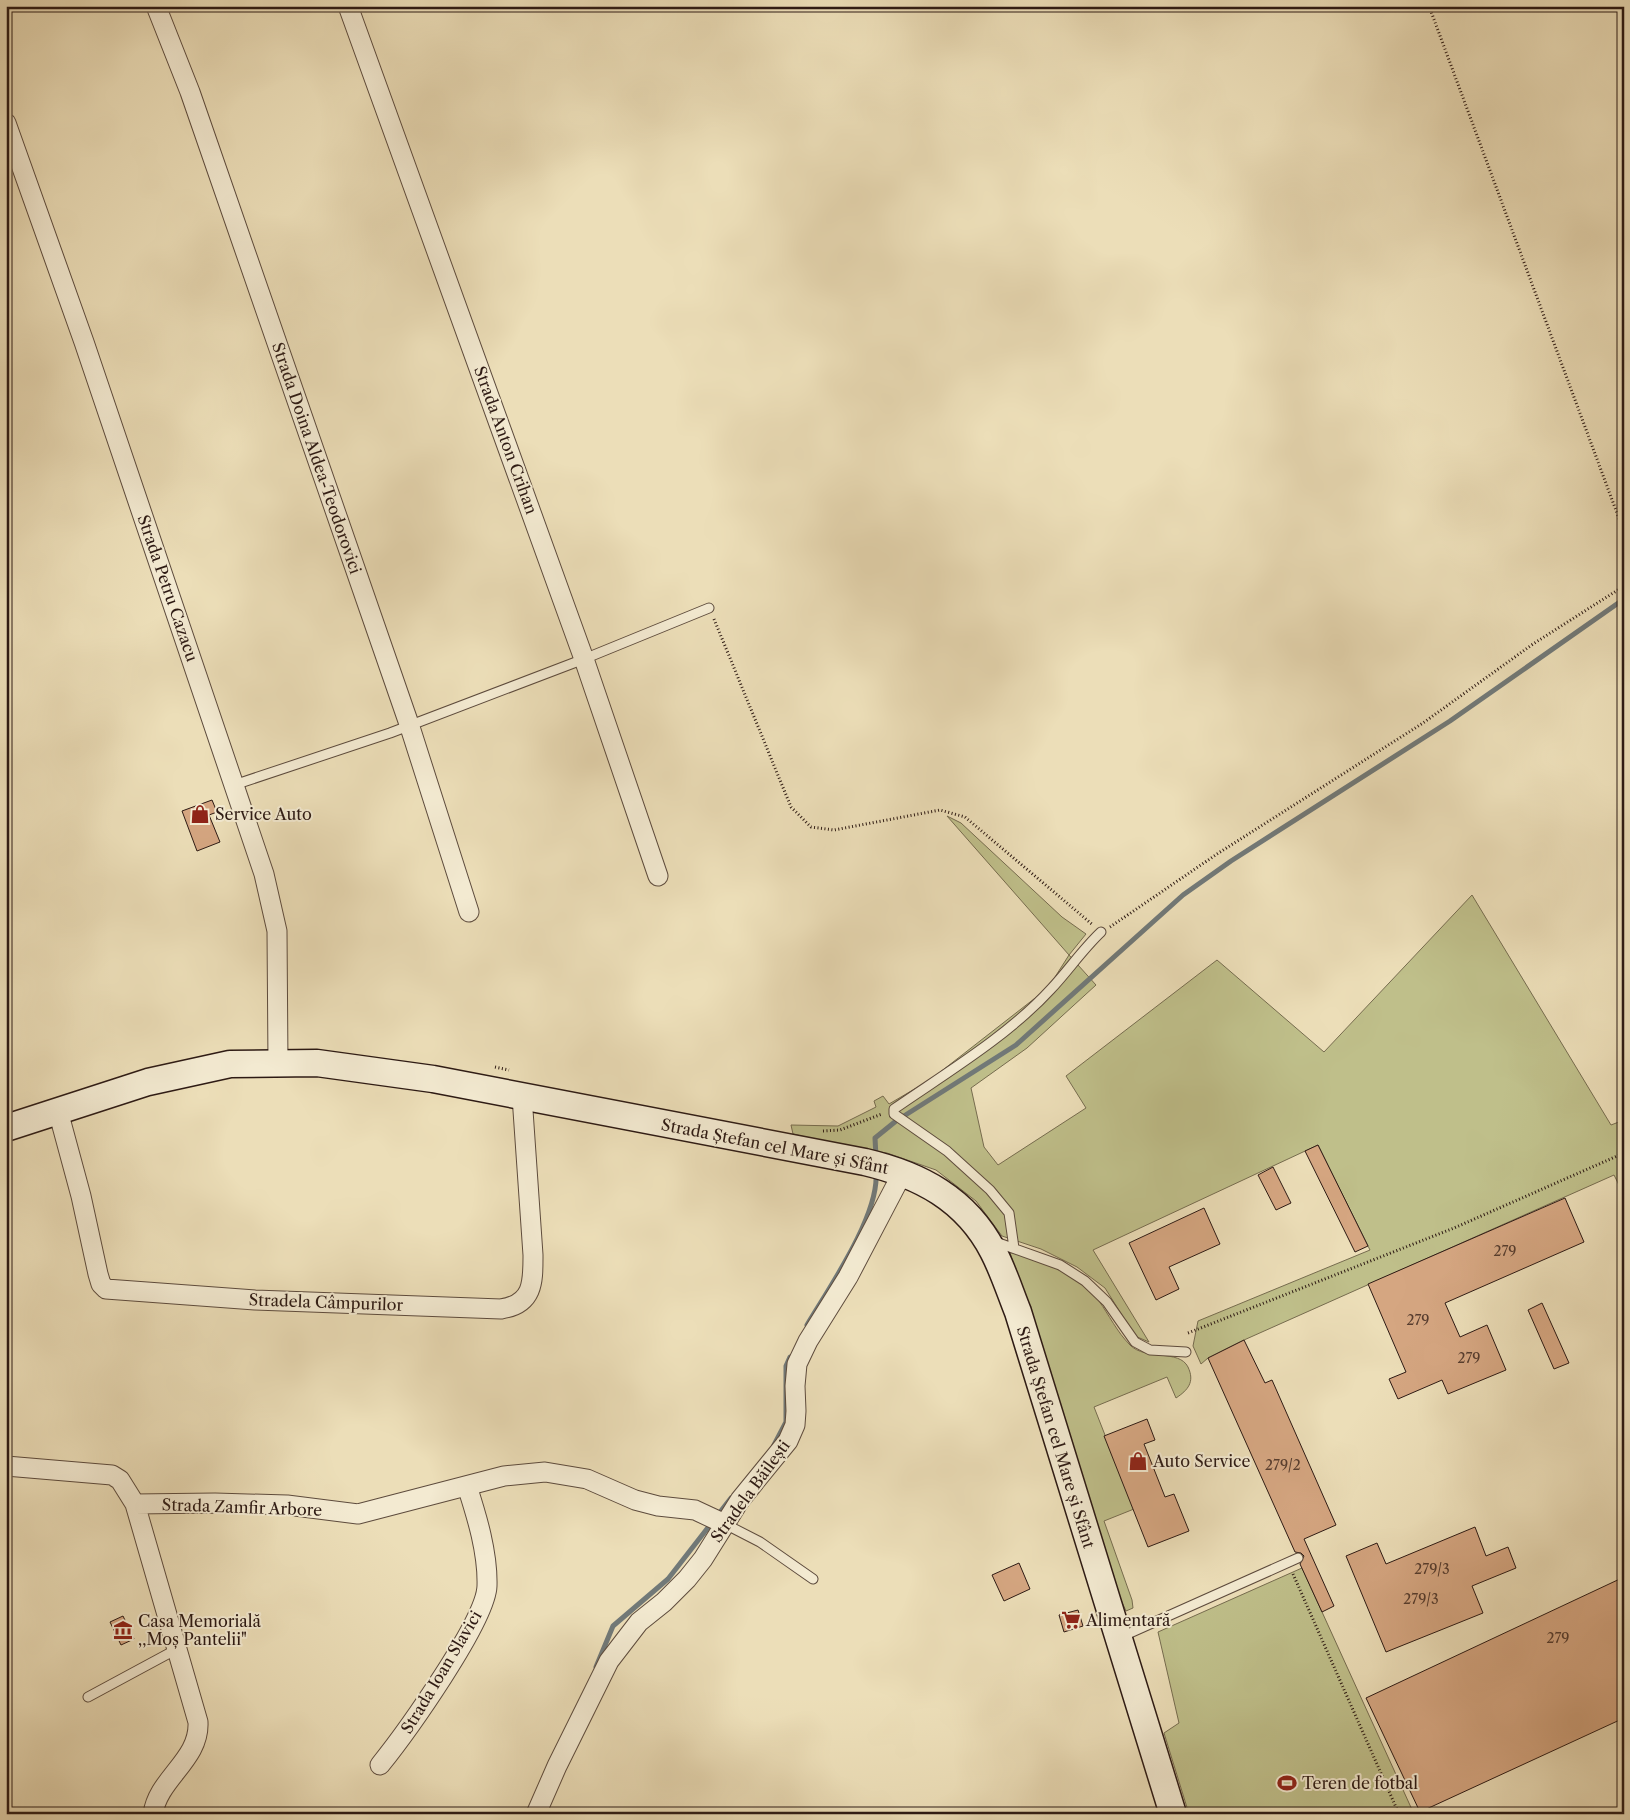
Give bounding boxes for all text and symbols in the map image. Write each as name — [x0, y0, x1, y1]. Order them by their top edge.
street label: Strada Doina Aldea-Teodorovici — [268, 340, 366, 576]
street label: Strada Anton Crihan — [470, 363, 542, 517]
street label: Strada Petru Cazacu — [133, 512, 203, 664]
shop icon: Service Auto — [189, 803, 211, 825]
place label: Service Auto — [215, 804, 312, 824]
street label: Strada Ștefan cel Mare și Sfânt — [660, 1114, 891, 1178]
house number: 279 — [1493, 1242, 1517, 1260]
street label: Stradela Câmpurilor — [248, 1289, 404, 1315]
house number: 279 — [1406, 1311, 1430, 1329]
street label: Strada Ștefan cel Mare și Sfânt — [1013, 1323, 1099, 1551]
house number: 279 — [1457, 1349, 1481, 1367]
street label: Stradela Băilești — [706, 1436, 794, 1546]
shop icon: Auto Service — [1127, 1450, 1149, 1472]
place label: Auto Service — [1152, 1451, 1250, 1471]
house number: 279/2 — [1265, 1456, 1301, 1474]
street label: Strada Zamfir Arbore — [161, 1494, 323, 1520]
house number: 279/3 — [1414, 1560, 1450, 1578]
house number: 279/3 — [1403, 1590, 1439, 1608]
street label: Strada Ioan Slavici — [396, 1607, 486, 1737]
supermarket icon: Alimentară — [1060, 1609, 1082, 1631]
place label: Alimentară — [1085, 1610, 1171, 1630]
place label: Casa Memorială ,,Moș Pantelii" — [138, 1611, 262, 1649]
museum icon: Casa Memorială ,,Moș Pantelii" — [112, 1619, 134, 1641]
house number: 279 — [1546, 1629, 1570, 1647]
sports icon: Teren de fotbal — [1276, 1772, 1298, 1794]
place label: Teren de fotbal — [1302, 1773, 1418, 1793]

